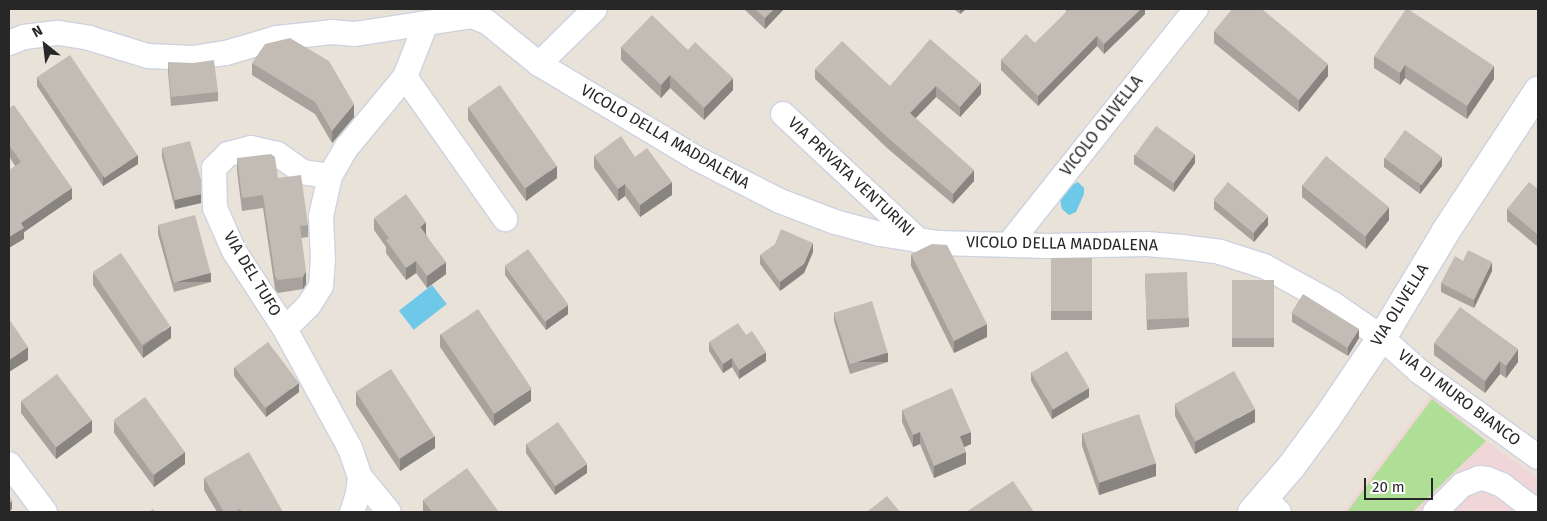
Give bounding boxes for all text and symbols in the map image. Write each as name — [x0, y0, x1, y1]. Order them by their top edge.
north arrow — [20, 20, 70, 70]
text: N — [29, 22, 46, 41]
street label: VICOLO OLIVELLA — [1057, 72, 1147, 180]
street label: VICOLO DELLA MADDALENA — [577, 81, 753, 193]
street label: VIA PRIVATA VENTURINI — [784, 113, 918, 241]
street label: VIA DEL TUFO — [219, 228, 285, 320]
street label: VICOLO DELLA MADDALENA — [966, 233, 1158, 255]
street label: VIA OLIVELLA — [1367, 260, 1433, 350]
street label: VIA DI MURO BIANCO — [1394, 346, 1524, 450]
scale bar — [1367, 468, 1436, 500]
text: 20 m — [1372, 478, 1405, 496]

